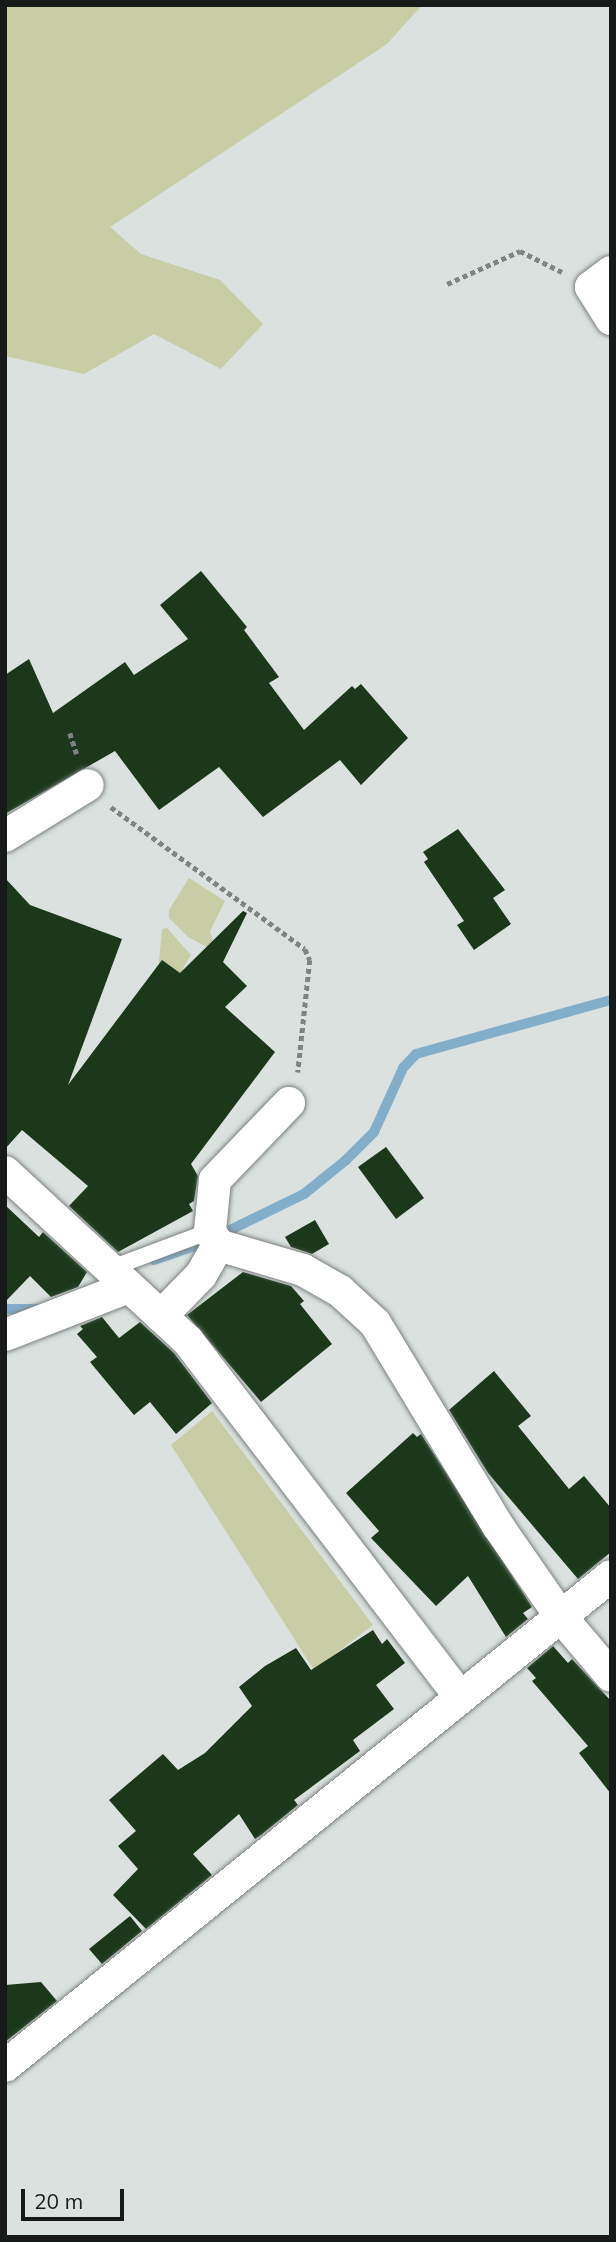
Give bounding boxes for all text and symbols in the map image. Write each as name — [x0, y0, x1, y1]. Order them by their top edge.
scale bar — [24, 2176, 128, 2220]
text: 20 m — [34, 2188, 83, 2214]

